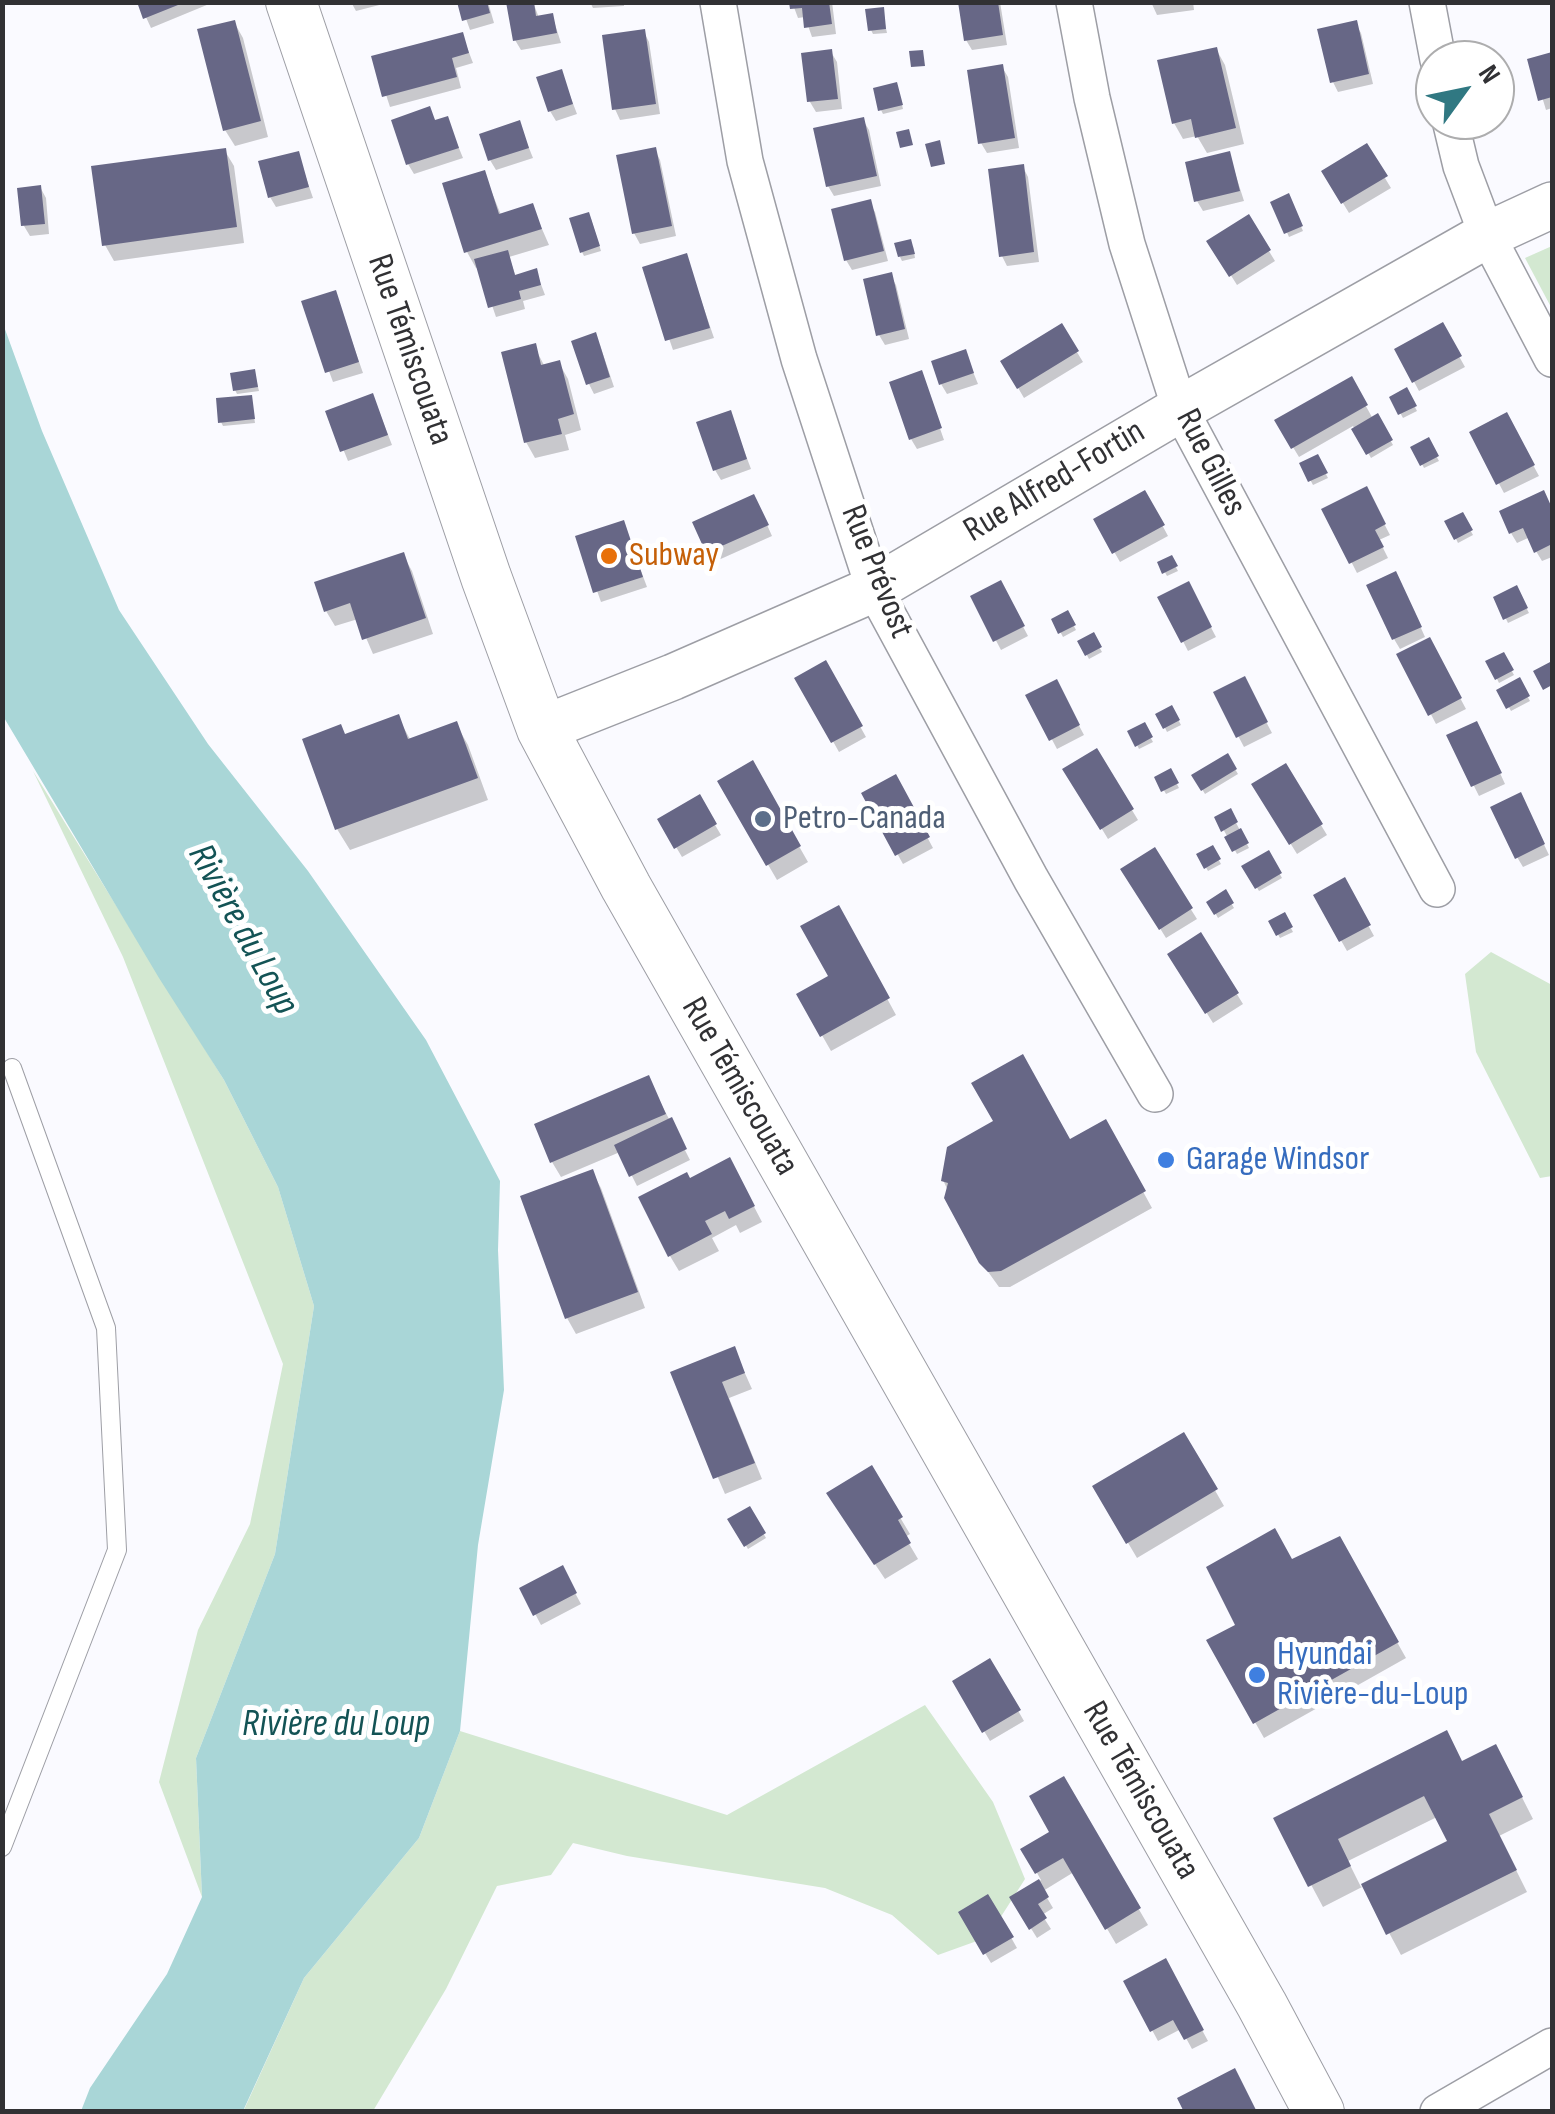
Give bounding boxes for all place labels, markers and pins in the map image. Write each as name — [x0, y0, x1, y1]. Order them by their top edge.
place label: Subway — [629, 535, 719, 577]
marker: Subway — [598, 545, 620, 567]
place label: Petro-Canada — [783, 798, 946, 840]
marker: Petro-Canada — [752, 808, 774, 830]
place label: Garage Windsor — [1186, 1139, 1369, 1181]
marker: Garage Windsor — [1155, 1149, 1177, 1171]
place label: Hyundai Rivière-du-Loup — [1277, 1634, 1469, 1716]
marker: Hyundai Rivière-du-Loup — [1246, 1664, 1268, 1686]

